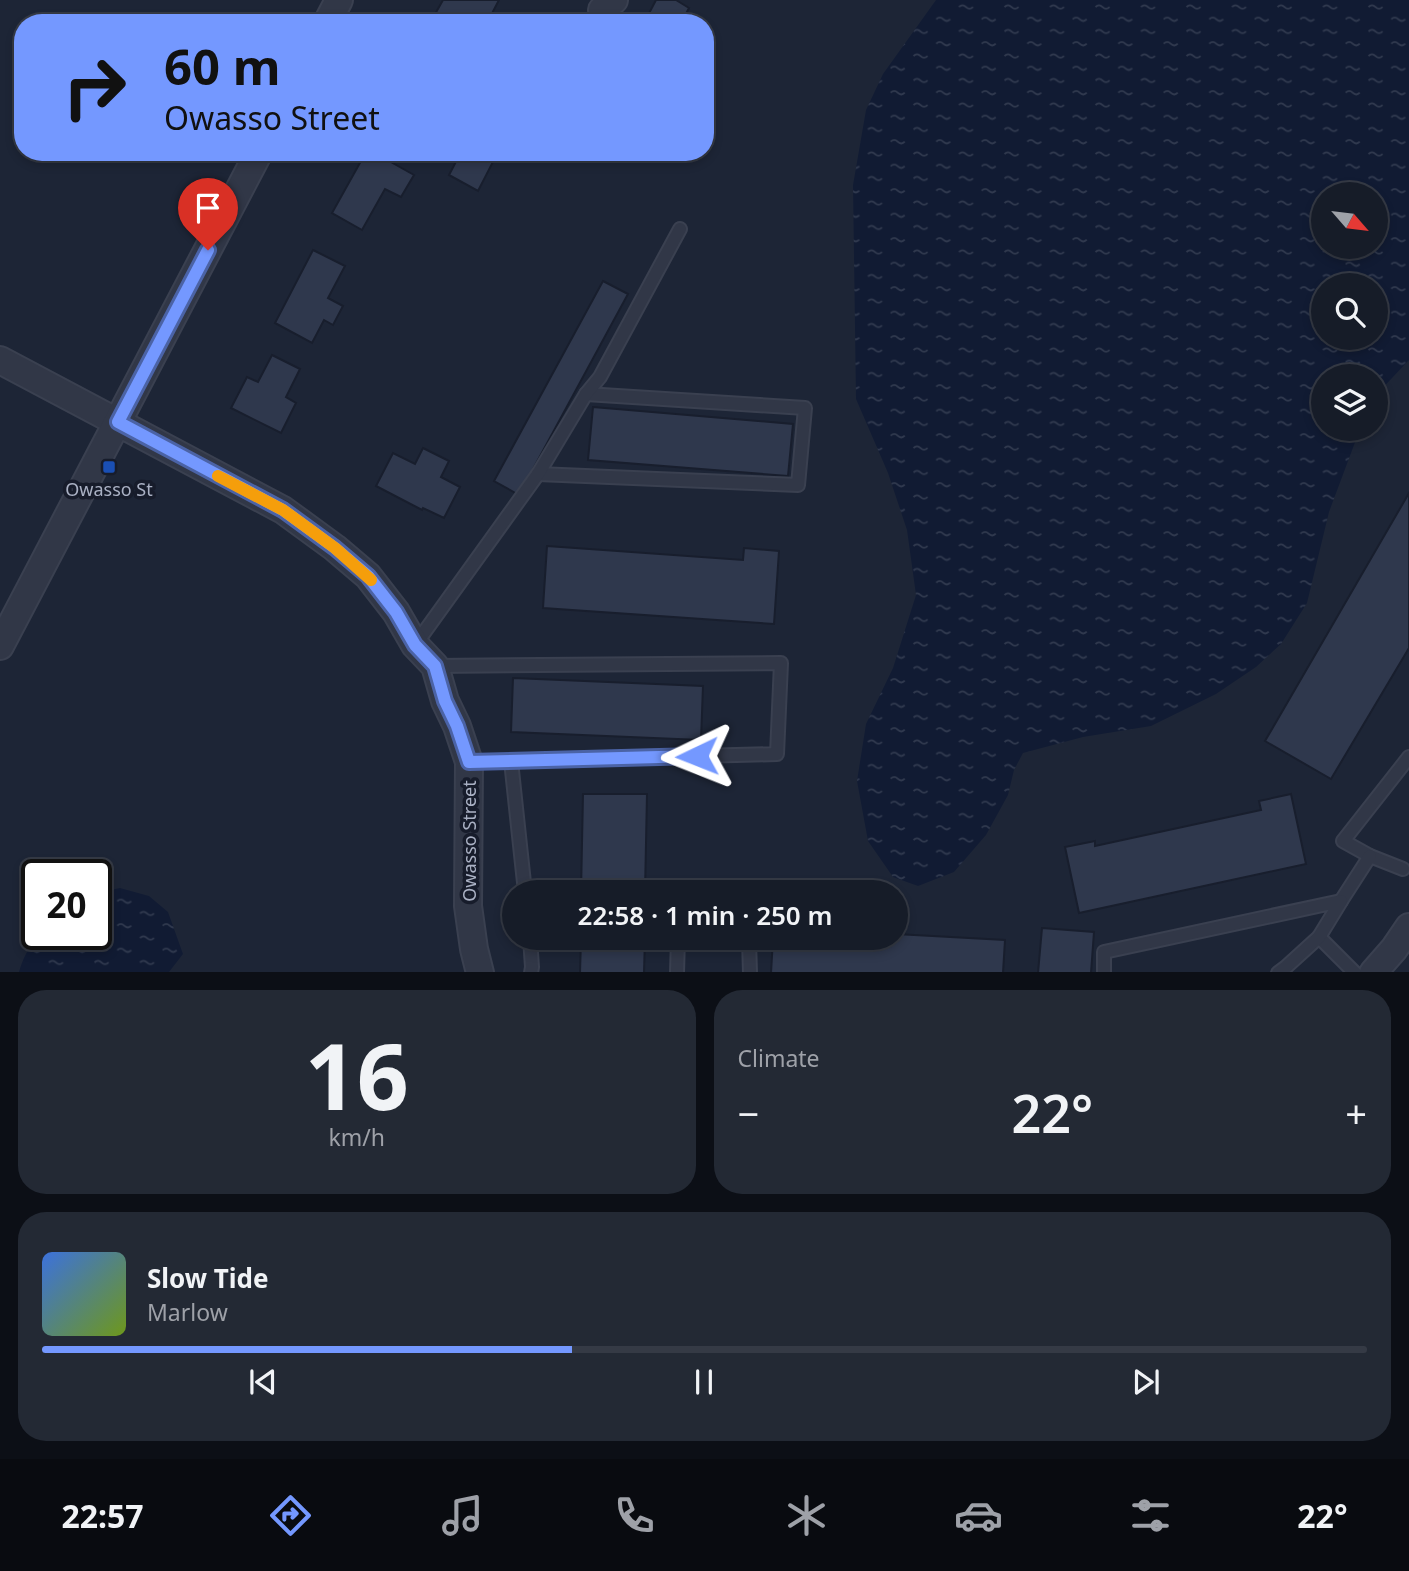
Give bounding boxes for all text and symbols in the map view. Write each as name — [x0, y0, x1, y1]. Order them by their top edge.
text: 60 m — [164, 33, 281, 99]
icon: right — [49, 42, 140, 133]
text: Owasso Street — [164, 96, 380, 139]
pin — [178, 178, 238, 250]
north arrow — [1311, 182, 1388, 259]
map controls — [1311, 182, 1388, 441]
icon: arrive — [189, 189, 227, 227]
button: search — [1311, 273, 1388, 350]
button: layers — [1311, 364, 1388, 441]
marker: Owasso St — [101, 459, 117, 475]
place label: Owasso St — [65, 477, 153, 501]
position arrow — [660, 719, 734, 793]
street label: Owasso Street — [457, 780, 481, 902]
speed limit sign: 20 — [21, 859, 112, 950]
text: 22:58 · 1 min · 250 m — [578, 897, 832, 933]
text: 16 — [305, 1013, 409, 1137]
text: Climate — [738, 1042, 820, 1074]
text: 22° — [1011, 1077, 1093, 1148]
text: − — [738, 1087, 759, 1139]
text: + — [1345, 1087, 1367, 1139]
text: km/h — [328, 1121, 385, 1153]
text: Slow Tide — [147, 1260, 269, 1296]
text: Marlow — [147, 1296, 228, 1328]
icon: previous — [244, 1363, 282, 1401]
icon: pause — [685, 1363, 723, 1401]
icon: next — [1127, 1363, 1165, 1401]
icon: directions — [266, 1491, 315, 1540]
icon: music — [438, 1491, 487, 1540]
icon: phone — [610, 1491, 659, 1540]
icon: climate — [782, 1491, 831, 1540]
icon: car — [954, 1491, 1003, 1540]
icon: filters — [1126, 1491, 1175, 1540]
text: 22:57 — [61, 1494, 144, 1537]
text: 22° — [1297, 1494, 1348, 1537]

